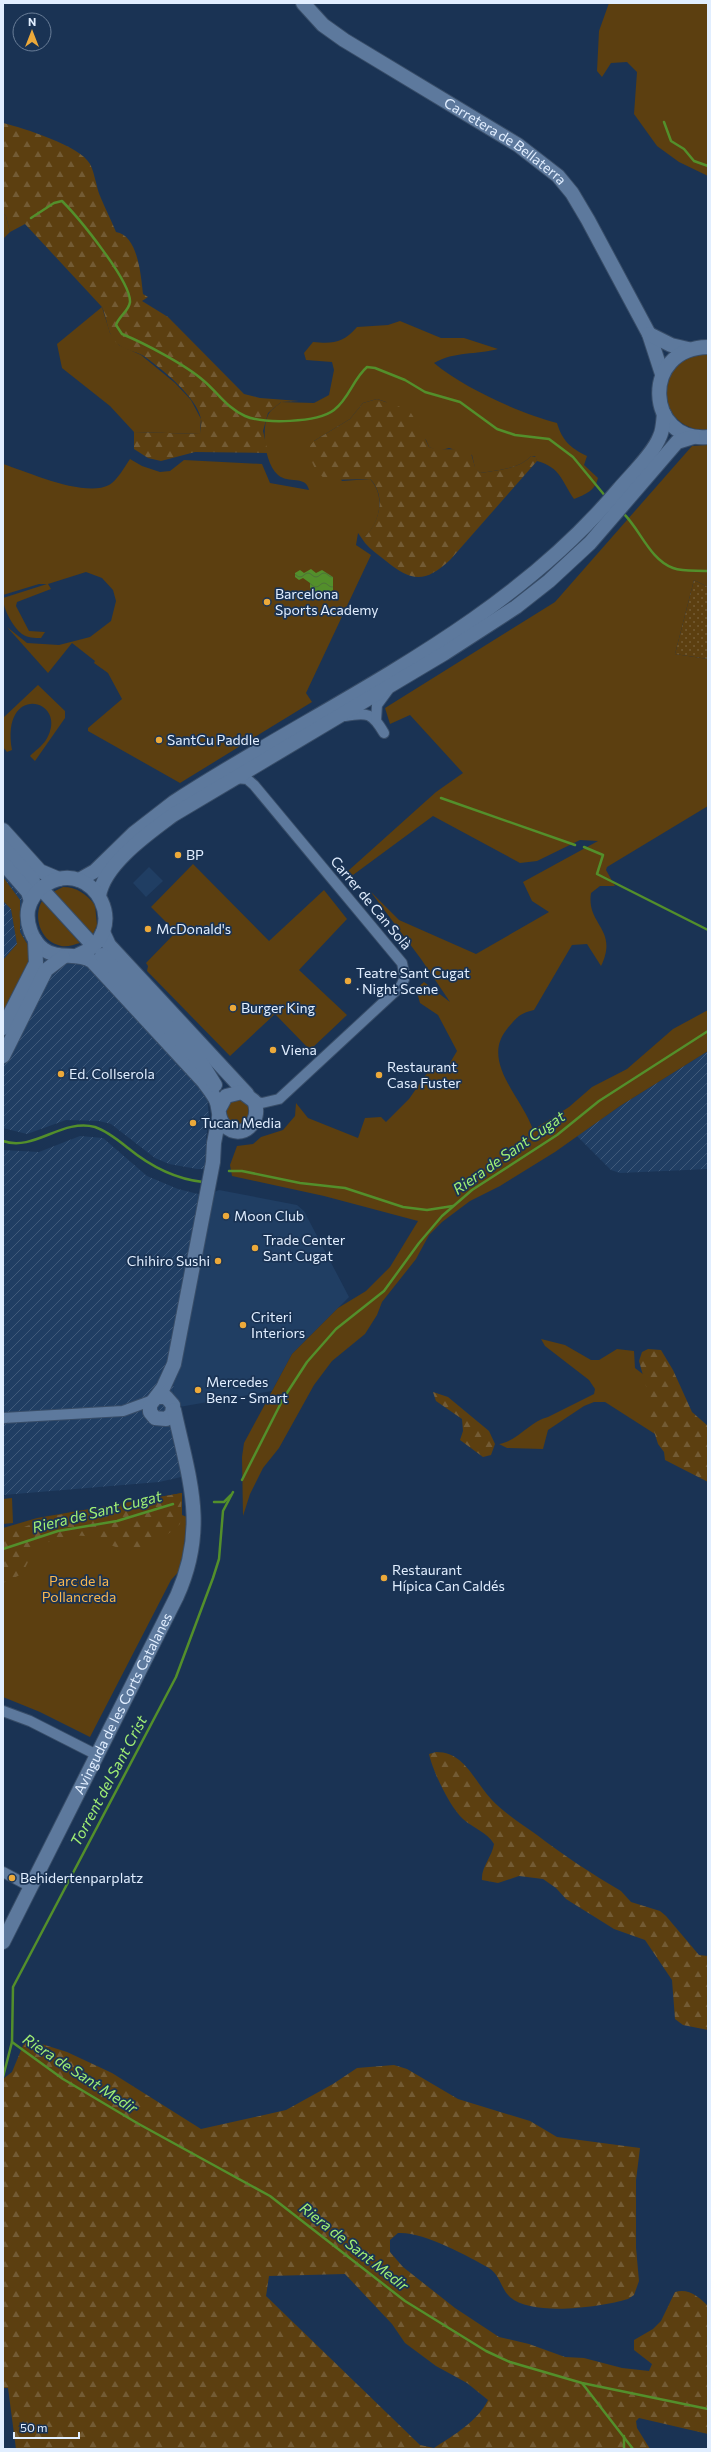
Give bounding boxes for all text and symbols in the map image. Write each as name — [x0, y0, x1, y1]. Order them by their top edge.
north arrow — [12, 12, 52, 52]
text: N — [28, 15, 36, 28]
street label: Carretera de Bellaterra — [441, 93, 570, 188]
place label: Barcelona Sports Academy — [275, 585, 379, 618]
marker: Barcelona Sports Academy — [262, 597, 272, 607]
place label: SantCu Paddle — [167, 731, 260, 748]
marker: SantCu Paddle — [154, 735, 164, 745]
place label: BP — [186, 846, 204, 863]
marker: BP — [173, 850, 183, 860]
street label: Carrer de Can Solà — [327, 853, 415, 953]
place label: McDonald's — [156, 920, 231, 937]
marker: McDonald's — [143, 924, 153, 934]
place label: Teatre Sant Cugat · Night Scene — [356, 964, 470, 997]
marker: Teatre Sant Cugat · Night Scene — [343, 976, 353, 986]
place label: Burger King — [241, 999, 316, 1016]
marker: Burger King — [228, 1003, 238, 1013]
place label: Viena — [281, 1041, 317, 1058]
marker: Viena — [268, 1045, 278, 1055]
place label: Restaurant Casa Fuster — [387, 1058, 461, 1091]
place label: Ed. Collserola — [69, 1065, 155, 1082]
marker: Ed. Collserola — [56, 1069, 66, 1079]
marker: Restaurant Casa Fuster — [374, 1070, 384, 1080]
water label: Riera de Sant Cugat — [449, 1106, 569, 1198]
place label: Tucan Media — [201, 1114, 281, 1131]
marker: Tucan Media — [188, 1118, 198, 1128]
place label: Moon Club — [234, 1207, 304, 1224]
marker: Moon Club — [221, 1211, 231, 1221]
place label: Trade Center Sant Cugat — [263, 1231, 346, 1264]
marker: Trade Center Sant Cugat — [250, 1243, 260, 1253]
place label: Chihiro Sushi — [127, 1252, 210, 1269]
marker: Chihiro Sushi — [213, 1256, 223, 1266]
place label: Criteri Interiors — [251, 1308, 305, 1341]
marker: Criteri Interiors — [238, 1320, 248, 1330]
place label: Mercedes Benz - Smart — [206, 1373, 288, 1406]
marker: Mercedes Benz - Smart — [193, 1385, 203, 1395]
water label: Riera de Sant Cugat — [30, 1486, 164, 1536]
place label: Restaurant Hípica Can Caldés — [392, 1561, 505, 1594]
park label: Parc de la Pollancreda — [42, 1572, 116, 1605]
marker: Restaurant Hípica Can Caldés — [379, 1573, 389, 1583]
street label: Avinguda de les Corts Catalanes — [70, 1610, 175, 1797]
water label: Torrent del Sant Crist — [66, 1711, 151, 1849]
place label: Behidertenparplatz — [20, 1869, 143, 1886]
marker: Behidertenparplatz — [7, 1873, 17, 1883]
water label: Riera de Sant Medir — [20, 2029, 142, 2117]
water label: Riera de Sant Medir — [297, 2198, 413, 2295]
scale bar — [14, 2414, 79, 2440]
text: 50 m — [20, 2420, 48, 2434]

